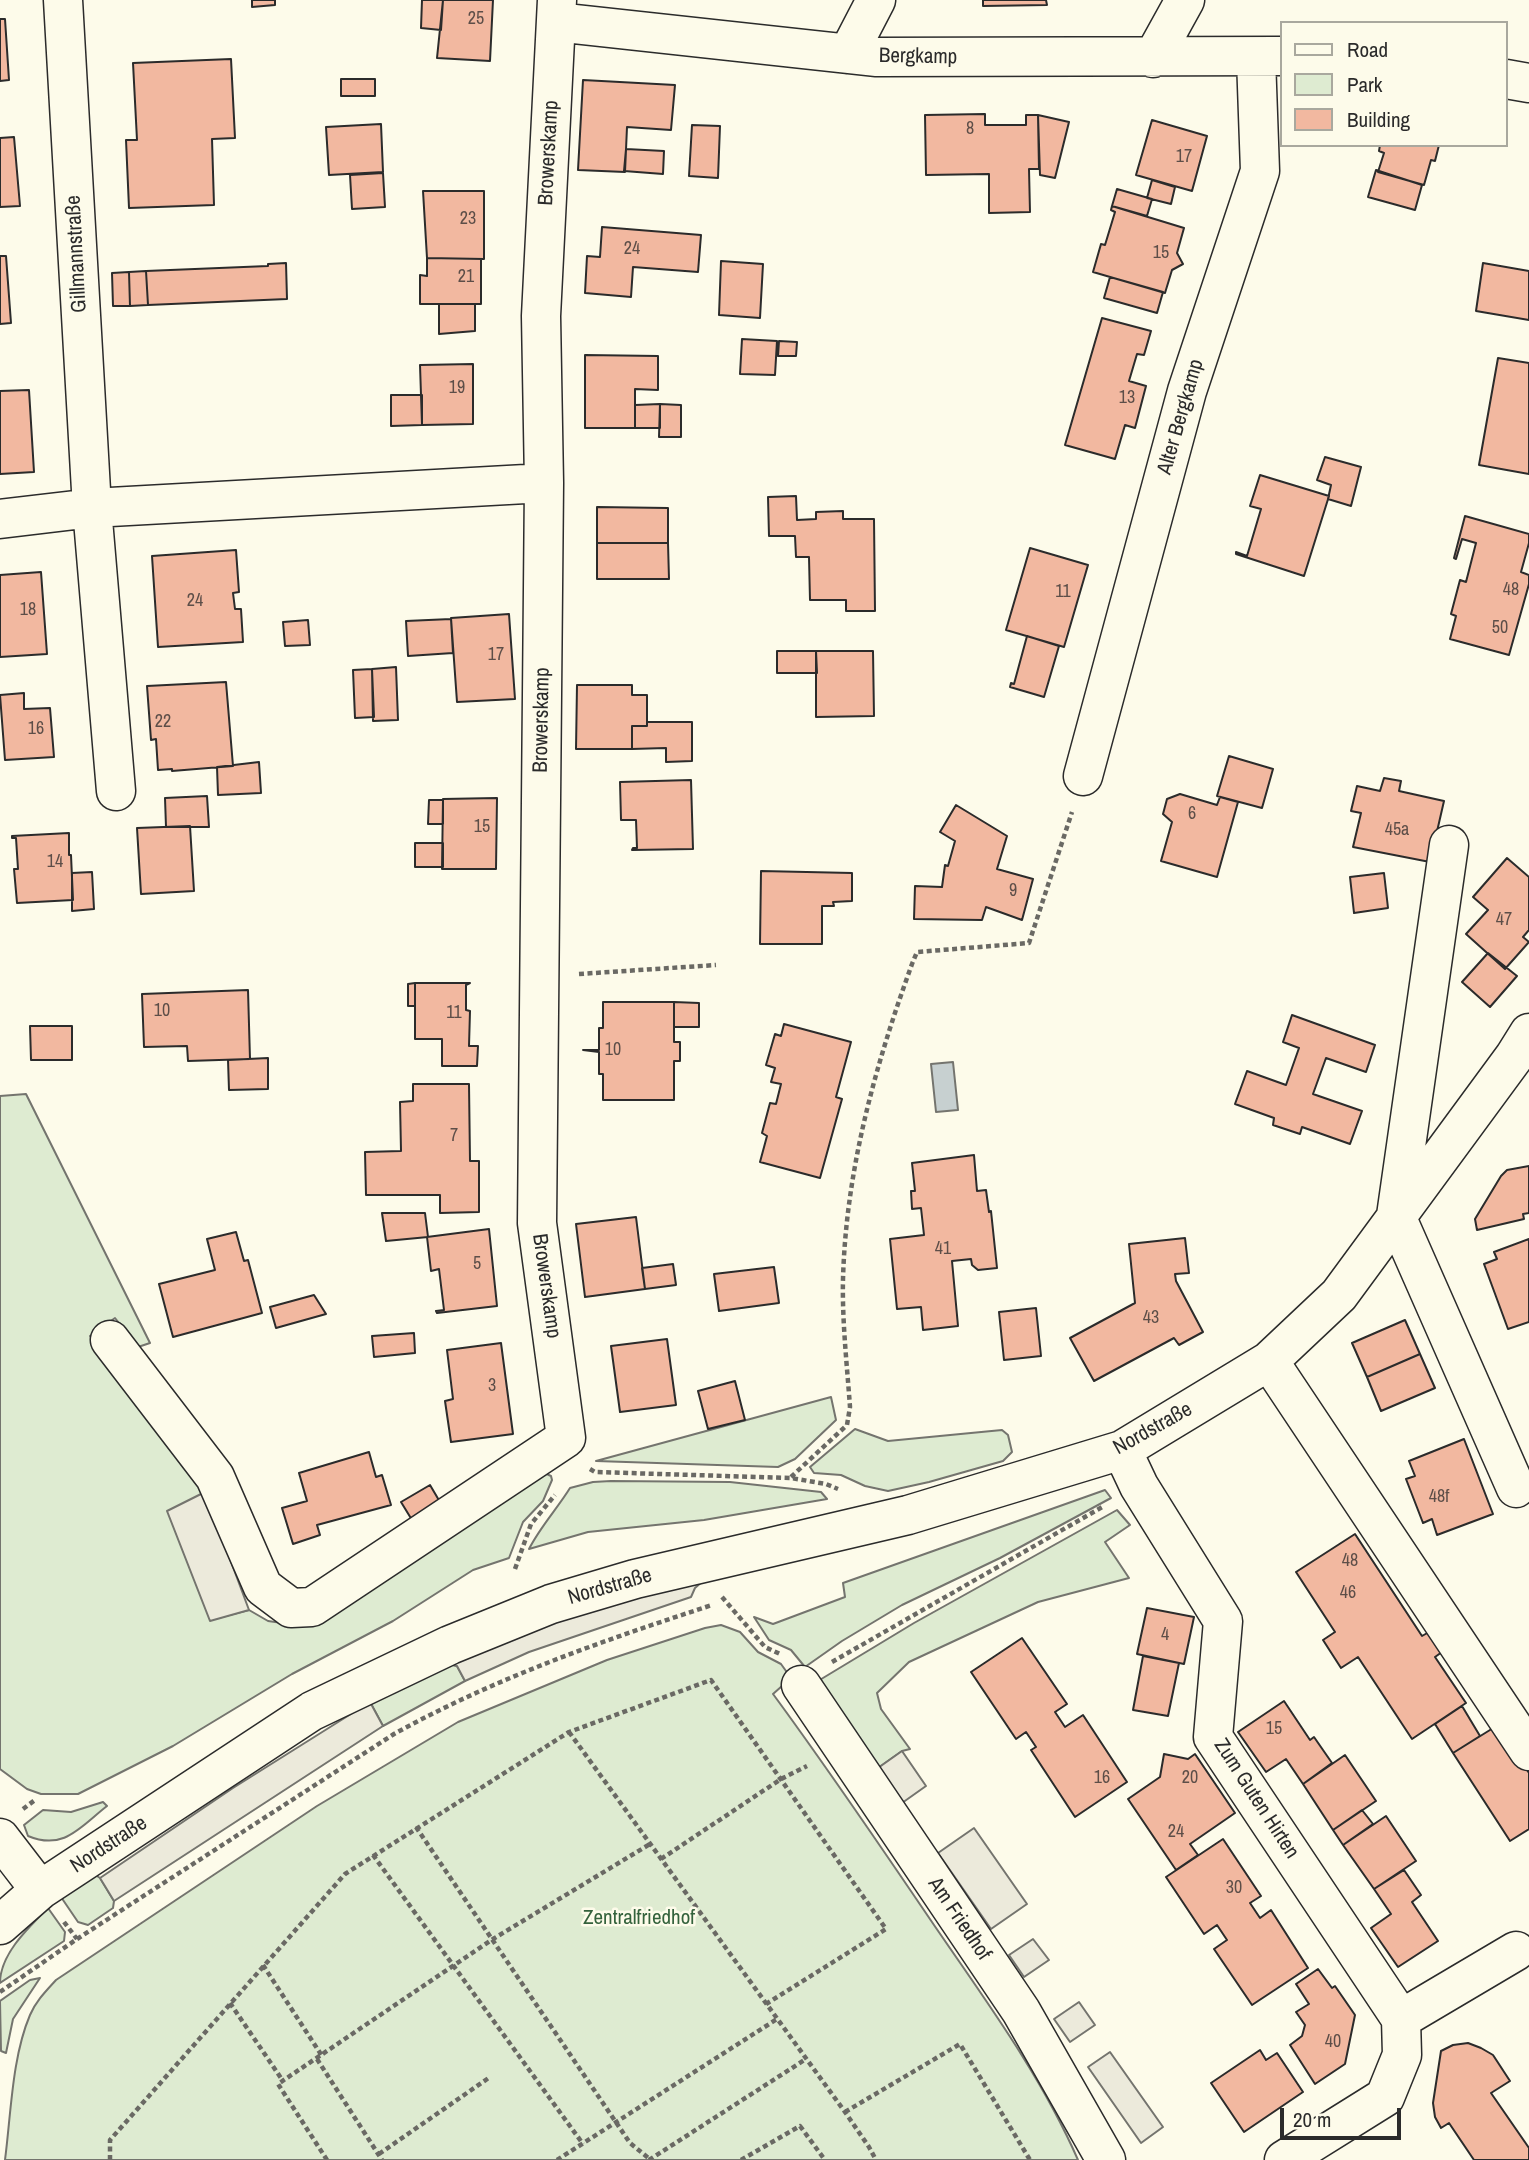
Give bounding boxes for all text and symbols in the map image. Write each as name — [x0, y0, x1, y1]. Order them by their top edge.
house number: 25 — [468, 8, 484, 30]
legend — [1280, 21, 1508, 147]
text: Road — [1347, 35, 1388, 64]
street label: Bergkamp — [879, 44, 957, 70]
text: Park — [1347, 70, 1382, 99]
street label: Browerskamp — [534, 100, 564, 206]
text: Building — [1347, 105, 1410, 134]
house number: 8 — [966, 118, 974, 140]
house number: 17 — [1176, 146, 1192, 168]
street label: Gillmannstraße — [61, 195, 93, 313]
house number: 23 — [460, 208, 476, 230]
house number: 24 — [624, 238, 640, 260]
house number: 15 — [1153, 242, 1169, 264]
house number: 21 — [458, 266, 474, 288]
street label: Alter Bergkamp — [1153, 356, 1209, 478]
house number: 19 — [449, 377, 465, 399]
house number: 13 — [1119, 387, 1135, 409]
house number: 48 — [1503, 579, 1519, 601]
house number: 11 — [1055, 581, 1071, 603]
house number: 24 — [187, 590, 203, 612]
house number: 18 — [20, 599, 36, 621]
house number: 50 — [1492, 617, 1508, 639]
house number: 17 — [488, 644, 504, 666]
street label: Browerskamp — [528, 667, 556, 773]
house number: 22 — [155, 711, 171, 733]
house number: 16 — [28, 718, 44, 740]
house number: 6 — [1188, 803, 1196, 825]
house number: 15 — [474, 816, 490, 838]
house number: 45a — [1385, 819, 1409, 841]
house number: 14 — [47, 851, 63, 873]
house number: 9 — [1009, 880, 1017, 902]
house number: 47 — [1496, 909, 1512, 931]
house number: 10 — [154, 1000, 170, 1022]
house number: 11 — [446, 1002, 462, 1024]
house number: 10 — [605, 1039, 621, 1061]
house number: 7 — [450, 1125, 458, 1147]
street label: Browerskamp — [526, 1232, 566, 1340]
house number: 41 — [935, 1238, 951, 1260]
house number: 5 — [473, 1253, 481, 1275]
house number: 43 — [1143, 1307, 1159, 1329]
house number: 3 — [488, 1375, 496, 1397]
street label: Nordstraße — [1109, 1397, 1197, 1461]
house number: 48f — [1429, 1486, 1449, 1508]
house number: 48 — [1342, 1550, 1358, 1572]
street label: Nordstraße — [565, 1563, 655, 1611]
house number: 46 — [1340, 1582, 1356, 1604]
house number: 4 — [1161, 1624, 1169, 1646]
house number: 15 — [1266, 1718, 1282, 1740]
street label: Zum Guten Hirten — [1208, 1734, 1304, 1864]
house number: 16 — [1094, 1767, 1110, 1789]
house number: 20 — [1182, 1767, 1198, 1789]
street label: Nordstraße — [66, 1811, 152, 1879]
house number: 24 — [1168, 1821, 1184, 1843]
street label: Am Friedhof — [922, 1873, 996, 1965]
house number: 30 — [1226, 1877, 1242, 1899]
park label: Zentralfriedhof — [583, 1905, 695, 1931]
house number: 40 — [1325, 2031, 1341, 2053]
scale bar — [1284, 2094, 1405, 2138]
text: 20 m — [1293, 2105, 1331, 2134]

